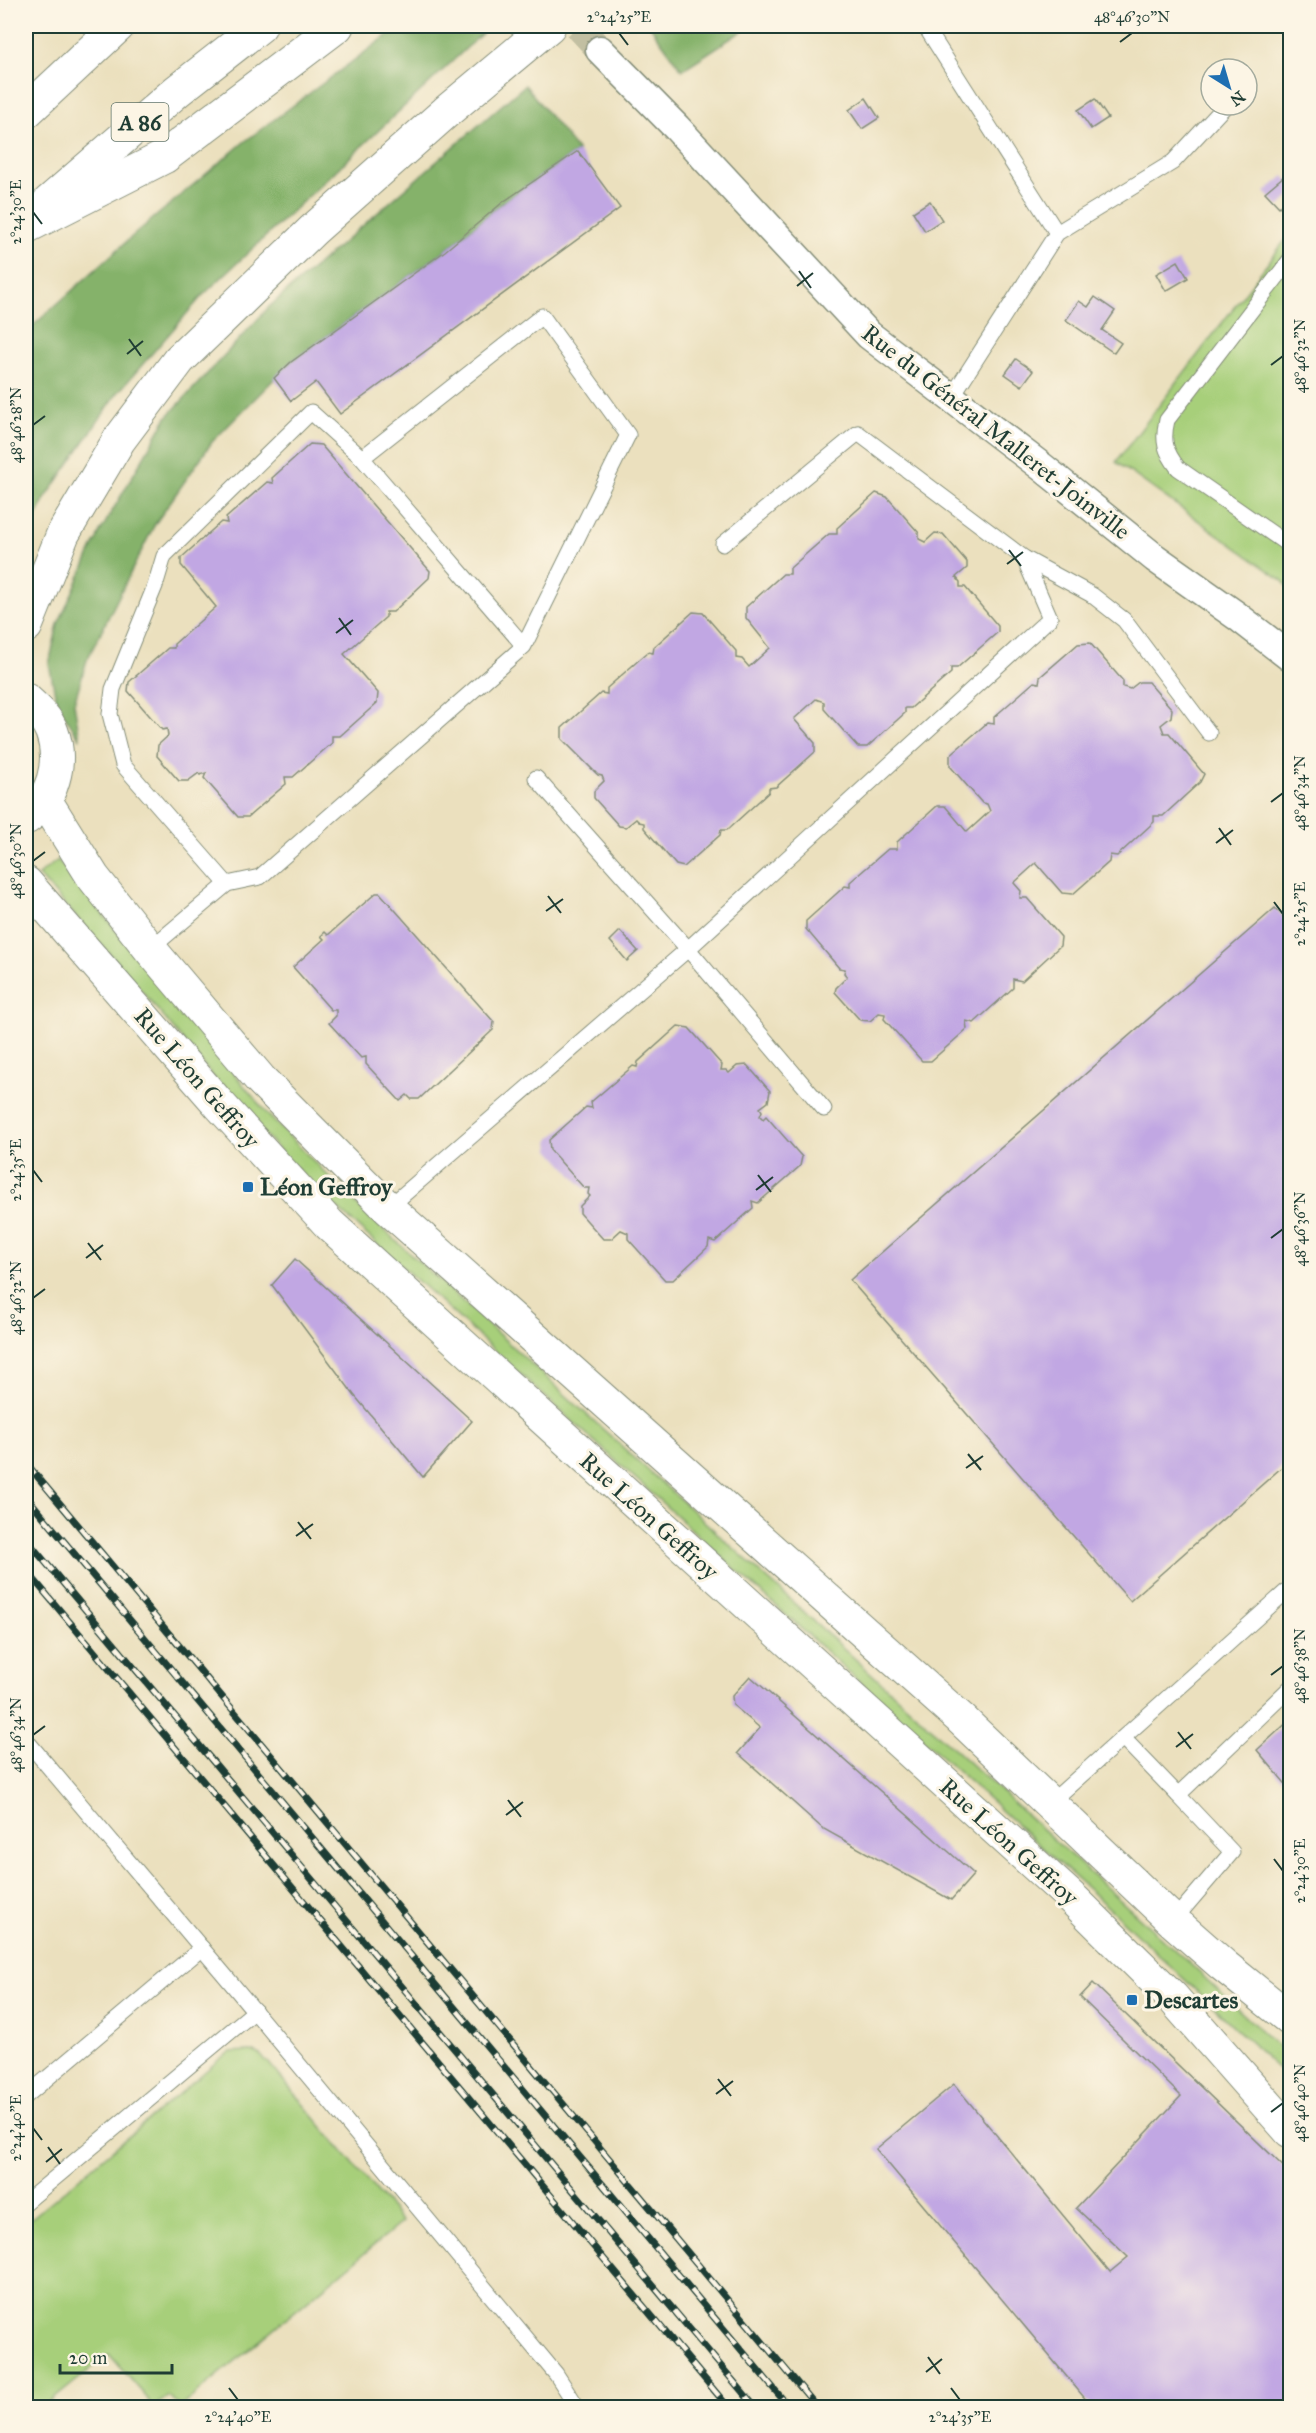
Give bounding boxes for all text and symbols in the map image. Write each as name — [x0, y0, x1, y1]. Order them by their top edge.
text: 2°24'25"E — [587, 8, 651, 26]
text: 48°46'30"N — [1094, 8, 1170, 26]
north arrow — [1199, 57, 1259, 117]
text: N — [1226, 87, 1249, 111]
road number: A 86 — [112, 103, 168, 141]
text: 2°24'30"E — [7, 179, 25, 244]
street label: Rue du Général Malleret-Joinville — [856, 318, 1136, 546]
text: 48°46'32"N — [1291, 318, 1309, 393]
text: 48°46'28"N — [7, 386, 25, 463]
text: 48°46'34"N — [1291, 755, 1309, 831]
text: 48°46'30"N — [7, 823, 25, 899]
text: 2°24'25"E — [1291, 882, 1309, 946]
street label: Rue Léon Geffroy — [128, 1001, 267, 1155]
text: 2°24'35"E — [7, 1138, 25, 1202]
place label: Léon Geffroy — [260, 1172, 394, 1202]
marker: Léon Geffroy — [241, 1180, 255, 1194]
text: 48°46'36"N — [1291, 1191, 1309, 1266]
text: 48°46'32"N — [7, 1260, 25, 1335]
street label: Rue Léon Geffroy — [573, 1446, 725, 1587]
text: 48°46'38"N — [1291, 1628, 1309, 1704]
text: 48°46'34"N — [7, 1697, 25, 1773]
street label: Rue Léon Geffroy — [933, 1772, 1085, 1913]
text: 2°24'30"E — [1291, 1838, 1309, 1903]
place label: Descartes — [1144, 1985, 1238, 2015]
marker: Descartes — [1125, 1993, 1139, 2007]
text: 48°46'40"N — [1291, 2064, 1309, 2142]
text: 2°24'40"E — [7, 2094, 25, 2162]
scale bar — [60, 2337, 172, 2375]
text: 20 m — [69, 2347, 107, 2369]
text: 2°24'40"E — [204, 2408, 272, 2426]
text: 2°24'35"E — [928, 2408, 992, 2426]

